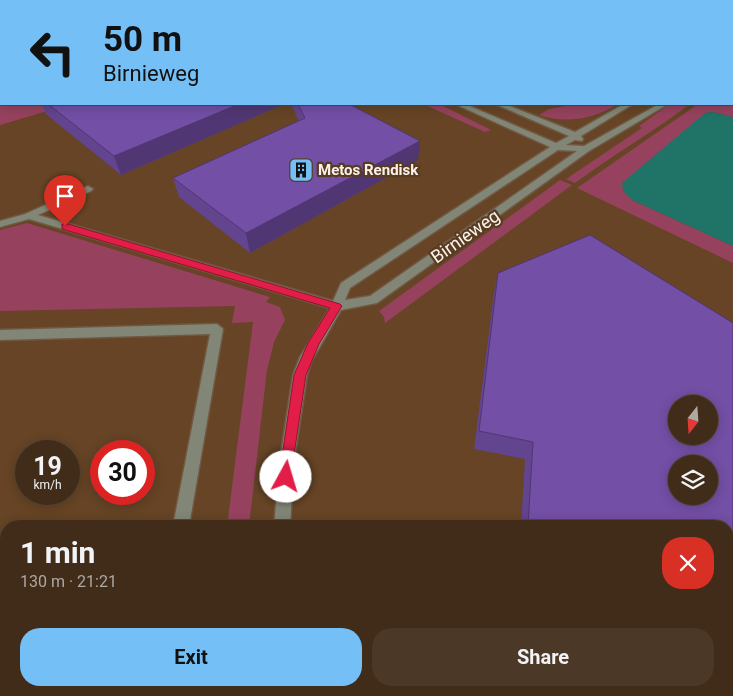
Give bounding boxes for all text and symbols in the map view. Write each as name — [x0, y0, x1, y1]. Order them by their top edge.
text: 50 m — [103, 19, 182, 60]
icon: left — [20, 20, 85, 85]
text: Birnieweg — [103, 61, 199, 86]
building icon: Metos Rendisk — [288, 157, 314, 183]
place label: Metos Rendisk — [318, 161, 419, 179]
pin — [44, 175, 86, 226]
icon: arrive — [51, 182, 79, 210]
street label: Birnieweg — [427, 205, 503, 267]
north arrow — [668, 395, 718, 445]
map controls — [668, 395, 718, 505]
speed limit sign: 30 — [90, 440, 155, 505]
position arrow — [259, 450, 311, 502]
text: 19 — [33, 452, 62, 481]
button: layers — [668, 455, 718, 505]
text: km/h — [33, 478, 62, 492]
text: 1 min — [20, 535, 95, 570]
button: close — [662, 537, 714, 589]
text: 130 m · 21:21 — [20, 572, 117, 591]
button: Exit — [20, 628, 362, 686]
button: Share — [372, 628, 714, 686]

